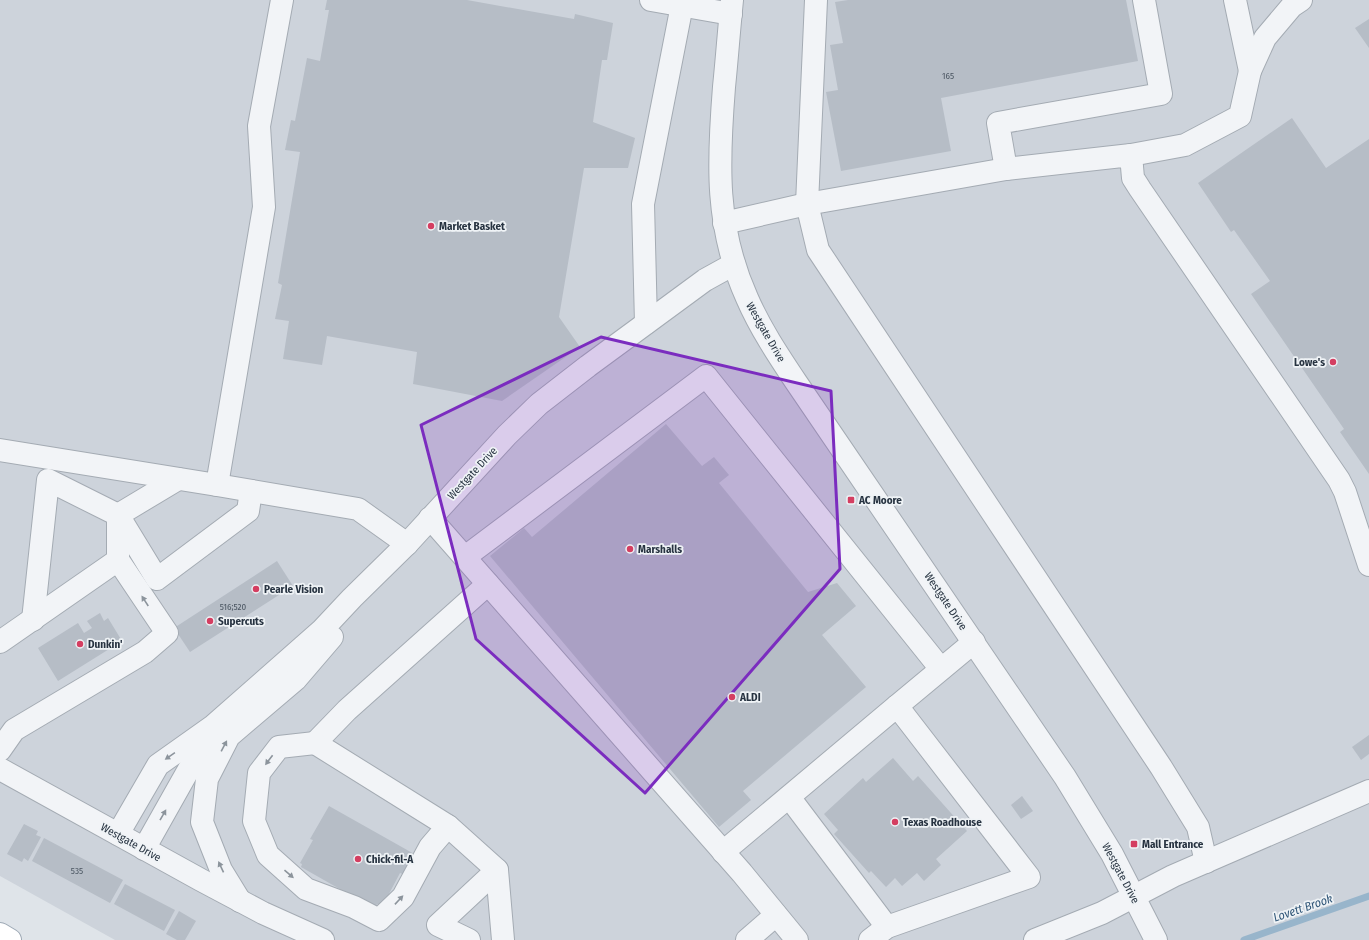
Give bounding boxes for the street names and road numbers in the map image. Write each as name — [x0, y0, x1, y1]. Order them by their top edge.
street label: Westgate Drive — [743, 300, 788, 364]
street label: Westgate Drive — [445, 444, 500, 502]
street label: Westgate Drive — [922, 570, 970, 633]
street label: Westgate Drive — [98, 821, 163, 864]
street label: Westgate Drive — [1099, 841, 1142, 906]

